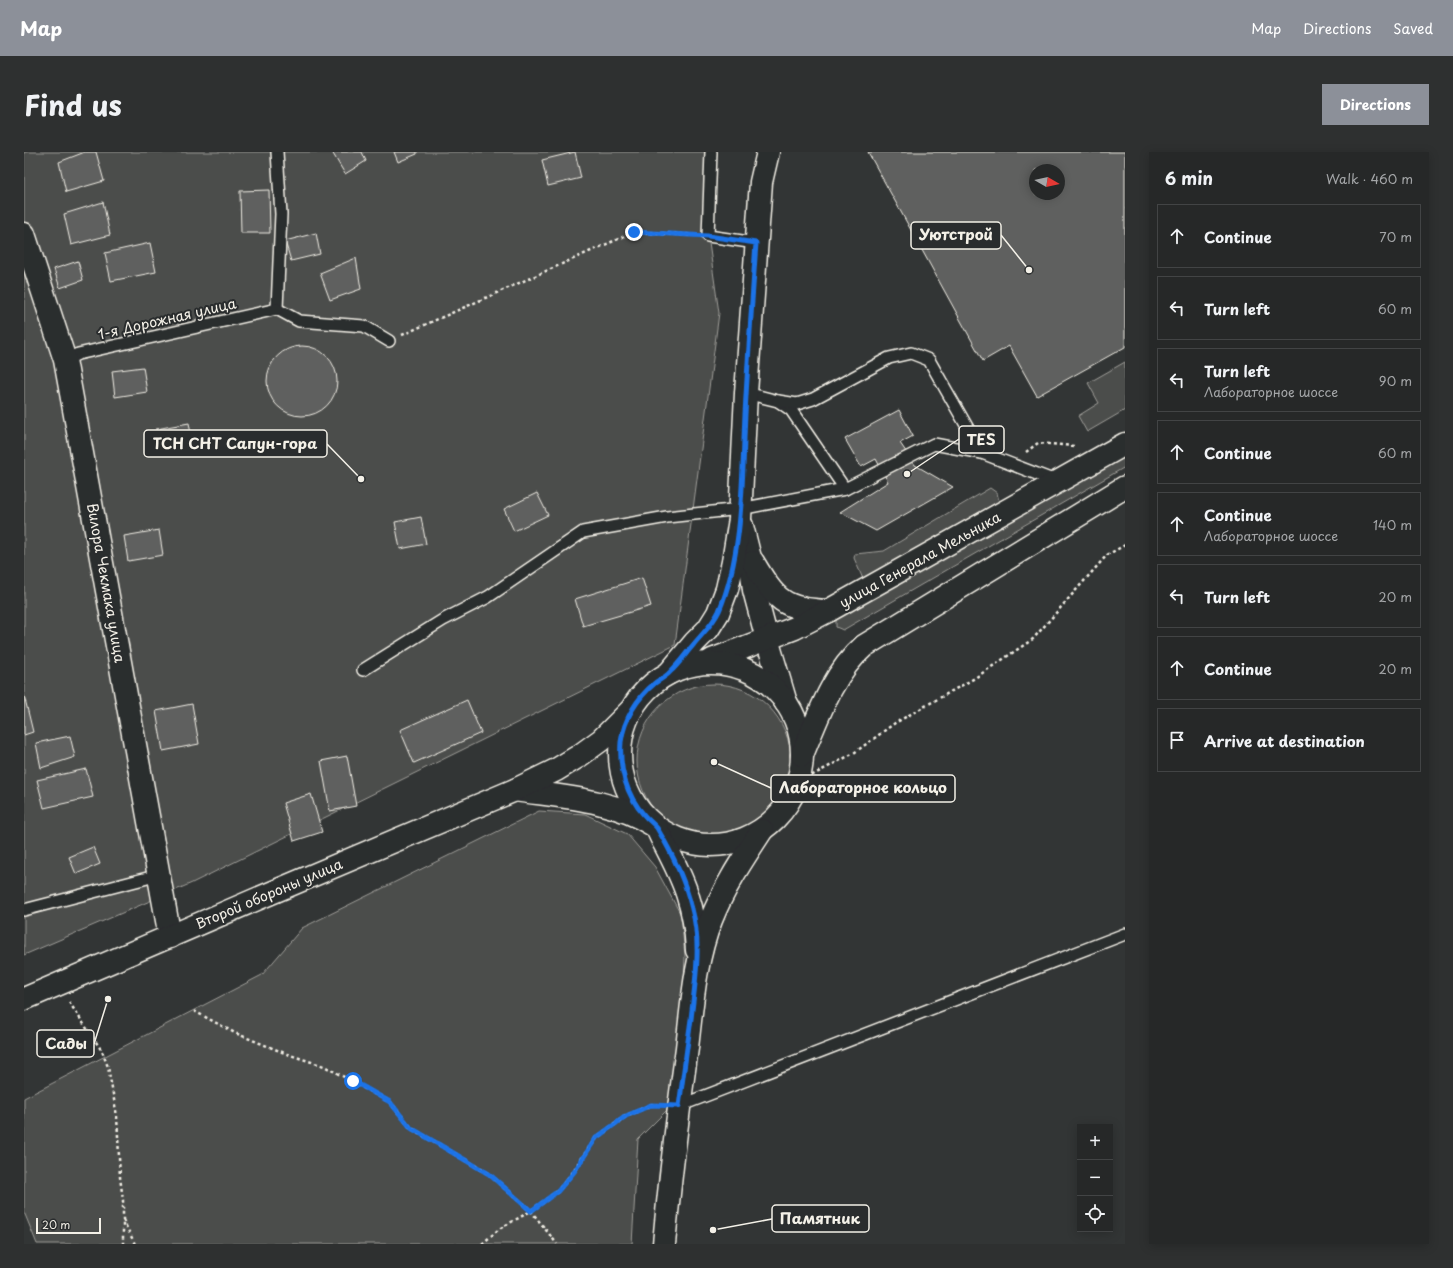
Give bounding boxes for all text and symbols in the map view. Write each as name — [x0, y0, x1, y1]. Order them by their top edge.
text: Map — [20, 14, 62, 42]
text: Map — [1251, 18, 1281, 39]
text: Directions — [1303, 18, 1371, 39]
text: Saved — [1393, 18, 1433, 39]
text: Find us — [24, 83, 122, 126]
button: Directions — [1322, 84, 1429, 125]
north arrow — [1029, 164, 1065, 200]
text: 6 min — [1165, 165, 1213, 191]
text: Walk · 460 m — [1326, 169, 1413, 188]
callout: Уютстрой — [911, 222, 1001, 249]
text: Уютстрой — [918, 222, 993, 245]
route end — [625, 223, 643, 241]
icon: ahead — [1166, 225, 1188, 247]
text: Continue — [1204, 225, 1272, 248]
text: 70 m — [1379, 227, 1412, 246]
street label: 1-я Дорожная улица — [96, 292, 238, 345]
icon: left — [1166, 297, 1188, 319]
text: Turn left — [1204, 297, 1270, 320]
text: 60 m — [1378, 299, 1412, 318]
text: Turn left — [1204, 359, 1270, 382]
icon: left — [1166, 369, 1188, 391]
text: 90 m — [1379, 371, 1412, 390]
text: Лабораторное шоссе — [1204, 382, 1338, 401]
callout: TES — [959, 426, 1004, 453]
text: TES — [966, 427, 996, 450]
callout: ТСН СНТ Сапун-гора — [144, 430, 327, 457]
text: ТСН СНТ Сапун-гора — [153, 431, 317, 454]
icon: ahead — [1166, 441, 1188, 463]
text: Continue — [1204, 441, 1272, 464]
text: 60 m — [1378, 443, 1412, 462]
street label: Вилора Чекмака улица — [82, 502, 131, 664]
text: Continue — [1204, 503, 1272, 526]
street label: улица Генерала Мельника — [835, 506, 1004, 613]
icon: ahead — [1166, 513, 1188, 535]
text: 140 m — [1373, 515, 1412, 534]
text: Лабораторное шоссе — [1204, 526, 1338, 545]
icon: left — [1166, 585, 1188, 607]
text: Turn left — [1204, 585, 1270, 608]
text: 20 m — [1378, 587, 1412, 606]
icon: ahead — [1166, 657, 1188, 679]
text: Continue — [1204, 657, 1272, 680]
text: 20 m — [1378, 659, 1412, 678]
icon: arrive — [1166, 729, 1188, 751]
text: Arrive at destination — [1204, 729, 1365, 752]
callout: Лабораторное кольцо — [771, 775, 955, 802]
text: Лабораторное кольцо — [779, 775, 947, 798]
street label: Второй обороны улица — [192, 853, 346, 934]
callout: Сады — [37, 1030, 94, 1057]
text: Сады — [45, 1031, 87, 1054]
route start — [344, 1072, 362, 1090]
map controls — [1077, 1124, 1113, 1232]
button: + — [1077, 1124, 1113, 1160]
button: − — [1077, 1160, 1113, 1196]
button: locate — [1077, 1196, 1113, 1232]
callout: Памятник — [772, 1205, 869, 1232]
text: Памятник — [780, 1206, 861, 1229]
scale bar — [36, 1216, 101, 1235]
text: 20 m — [42, 1216, 70, 1233]

